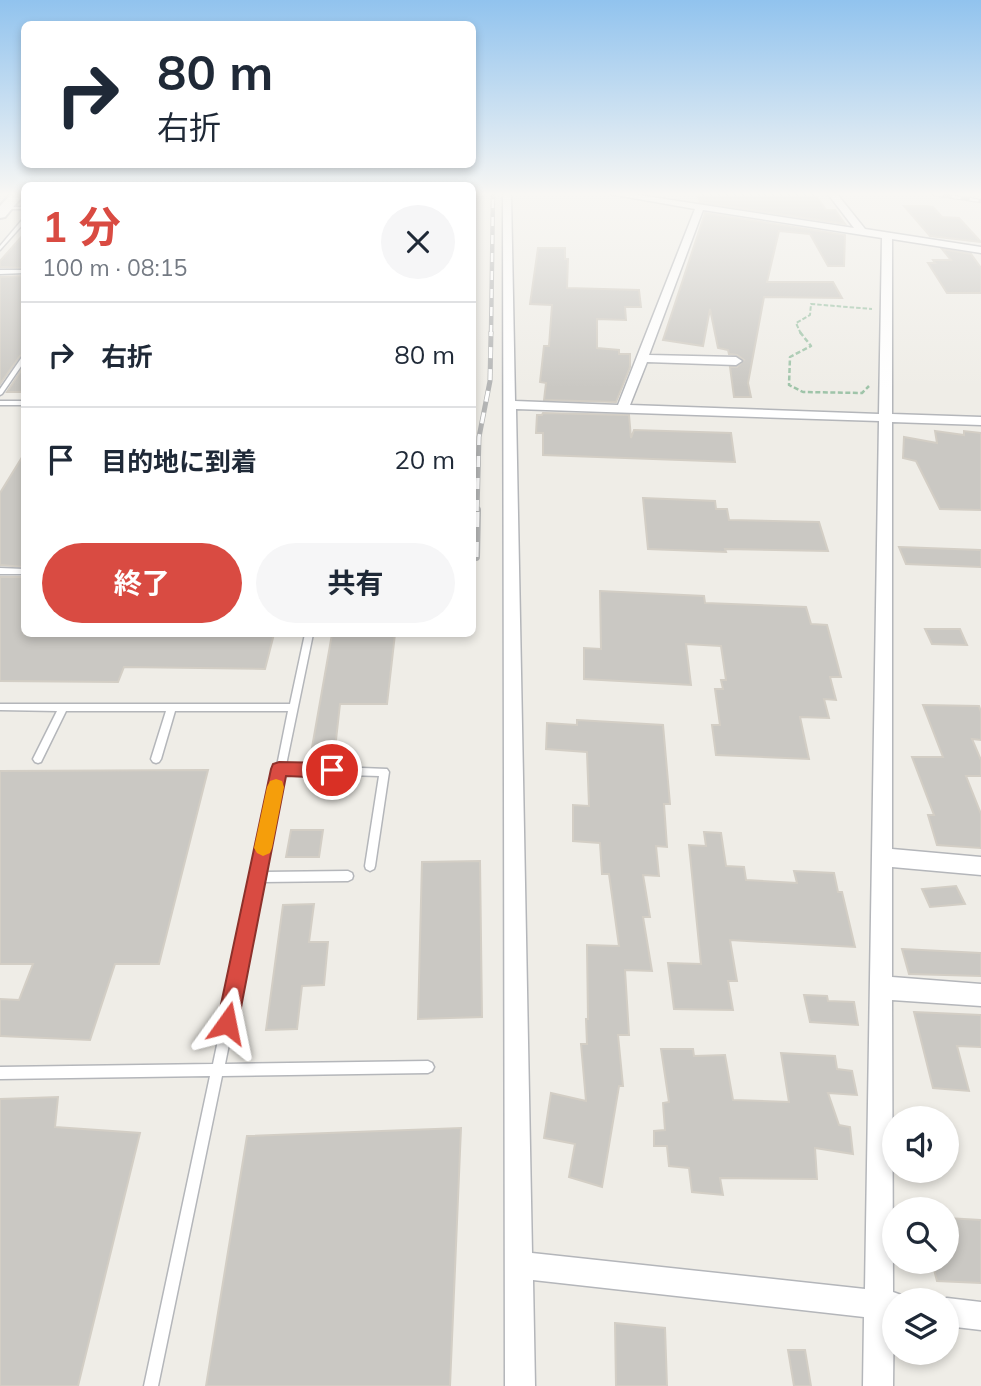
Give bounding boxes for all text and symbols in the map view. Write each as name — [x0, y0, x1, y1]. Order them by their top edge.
text: 80 m — [157, 41, 273, 102]
icon: right — [42, 49, 133, 140]
text: 右折 — [157, 107, 221, 147]
text: 1 分 — [42, 200, 121, 253]
button: close — [381, 205, 455, 279]
text: 100 m · 08:15 — [42, 253, 187, 282]
icon: right — [42, 336, 80, 374]
text: 80 m — [394, 338, 455, 371]
text: 右折 — [101, 340, 153, 373]
icon: arrive — [42, 441, 80, 479]
text: 20 m — [394, 443, 455, 476]
text: 目的地に到着 — [101, 445, 257, 478]
button: 終了 — [42, 543, 242, 623]
button: 共有 — [256, 543, 455, 623]
pin — [302, 740, 362, 800]
icon: arrive — [313, 751, 351, 789]
position arrow — [190, 986, 264, 1060]
map controls — [882, 1106, 959, 1365]
button: sound — [882, 1106, 959, 1183]
button: search — [882, 1197, 959, 1274]
button: layers — [882, 1288, 959, 1365]

